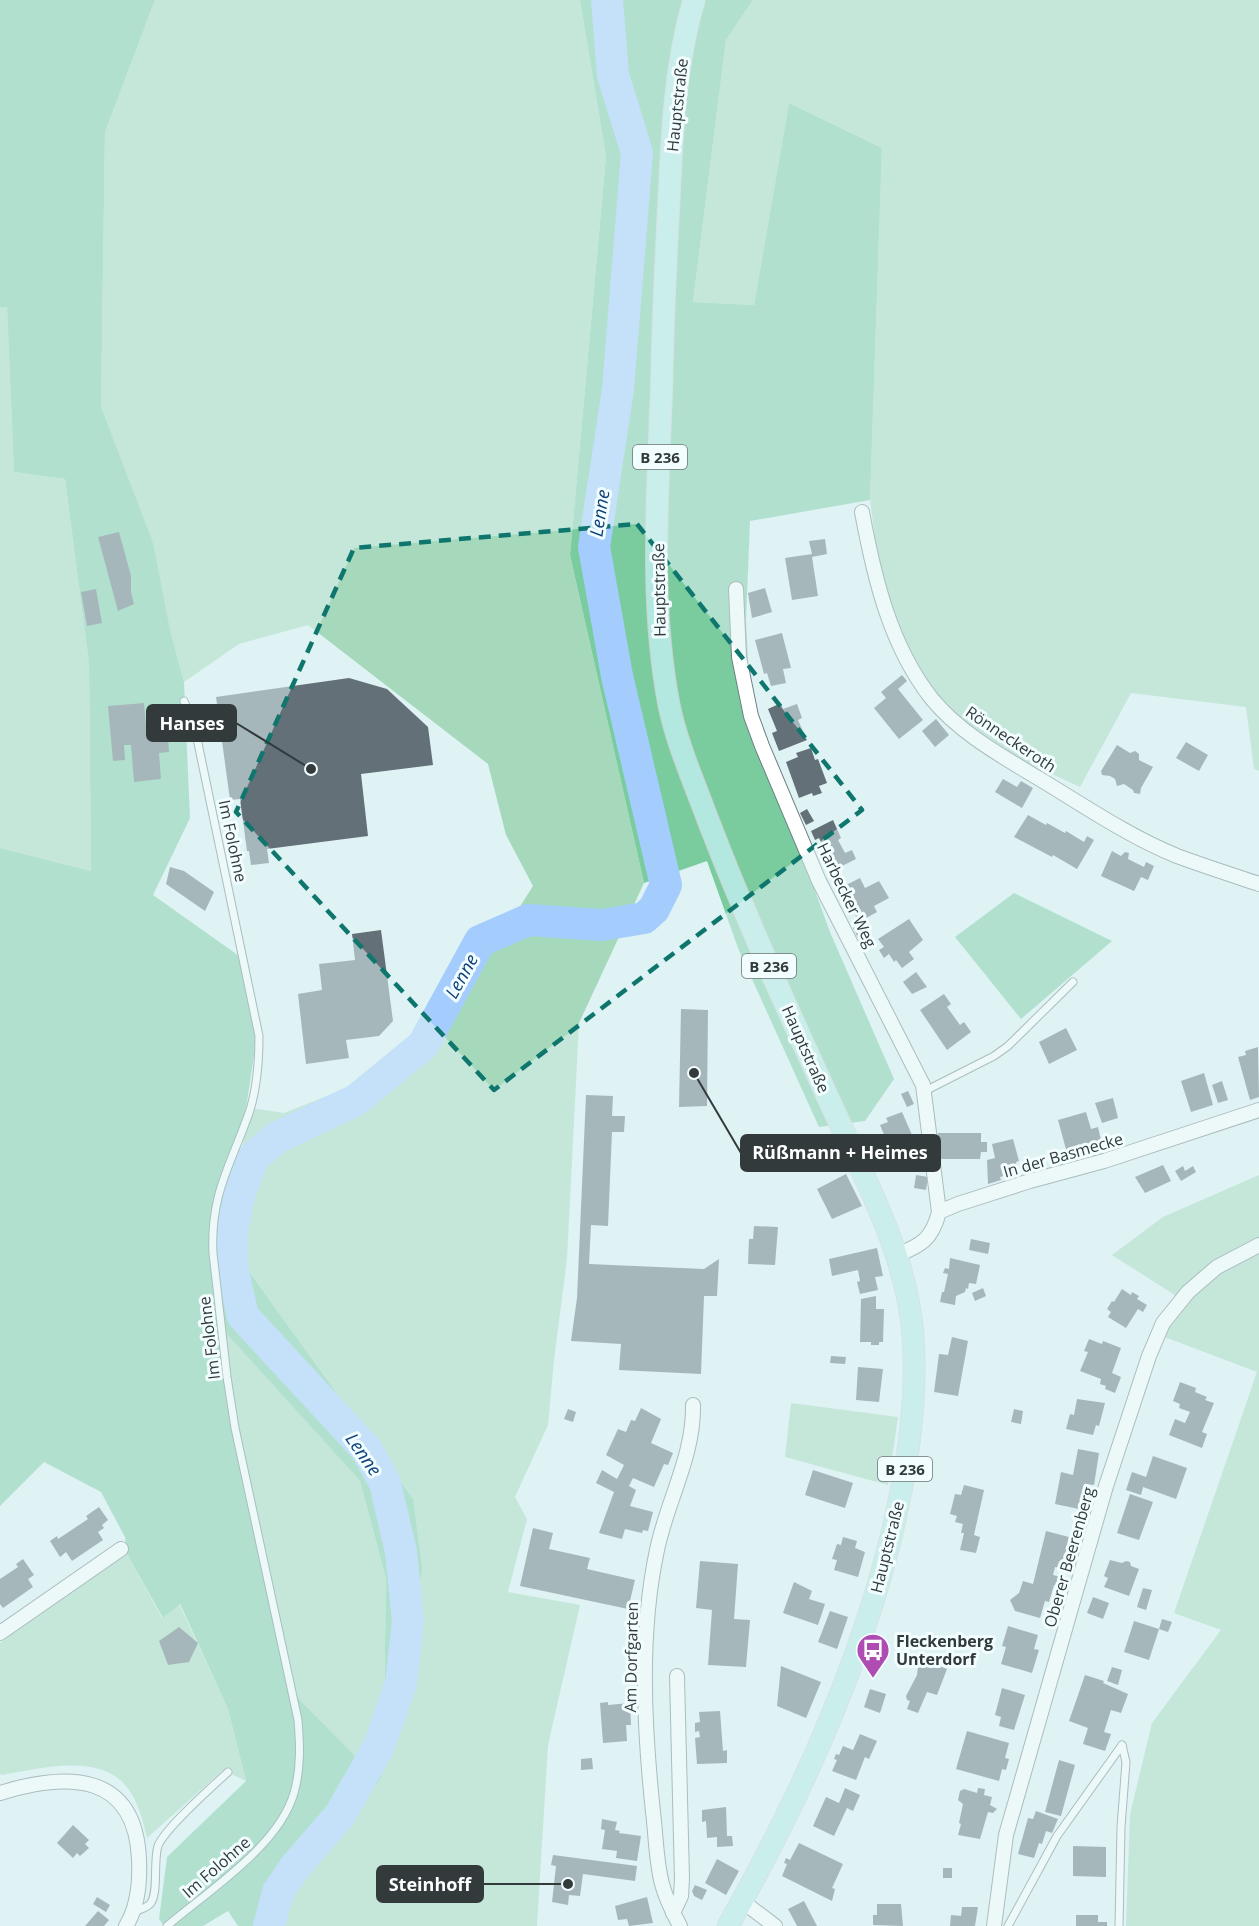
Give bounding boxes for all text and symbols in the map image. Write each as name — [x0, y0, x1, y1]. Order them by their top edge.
street label: Hauptstraße — [661, 57, 693, 153]
road number: B 236 — [633, 445, 687, 469]
water label: Lenne — [583, 488, 615, 538]
street label: Hauptstraße — [647, 543, 671, 637]
street label: Rönneckeroth — [961, 701, 1061, 777]
callout: Hanses — [147, 705, 236, 741]
text: Hanses — [159, 711, 225, 735]
street label: Im Folohne — [214, 798, 252, 884]
street label: Harbecker Weg — [812, 839, 882, 951]
water label: Lenne — [439, 949, 483, 1003]
road number: B 236 — [742, 954, 796, 978]
street label: Hauptstraße — [777, 1002, 835, 1096]
street label: In der Basmecke — [1001, 1127, 1125, 1183]
callout: Rüßmann + Heimes — [741, 1135, 940, 1171]
text: Rüßmann + Heimes — [752, 1140, 928, 1164]
street label: Im Folohne — [193, 1295, 225, 1381]
water label: Lenne — [341, 1428, 387, 1480]
road number: B 236 — [878, 1457, 932, 1481]
street label: Oberer Beerenberg — [1038, 1484, 1100, 1630]
street label: Hauptstraße — [865, 1499, 909, 1595]
street label: Am Dorfgarten — [619, 1601, 643, 1713]
place label: Fleckenberg Unterdorf — [896, 1630, 993, 1670]
bus stop icon: Fleckenberg Unterdorf — [855, 1632, 891, 1679]
street label: Im Folohne — [177, 1831, 255, 1903]
callout: Steinhoff — [377, 1866, 483, 1902]
text: Steinhoff — [389, 1872, 472, 1896]

